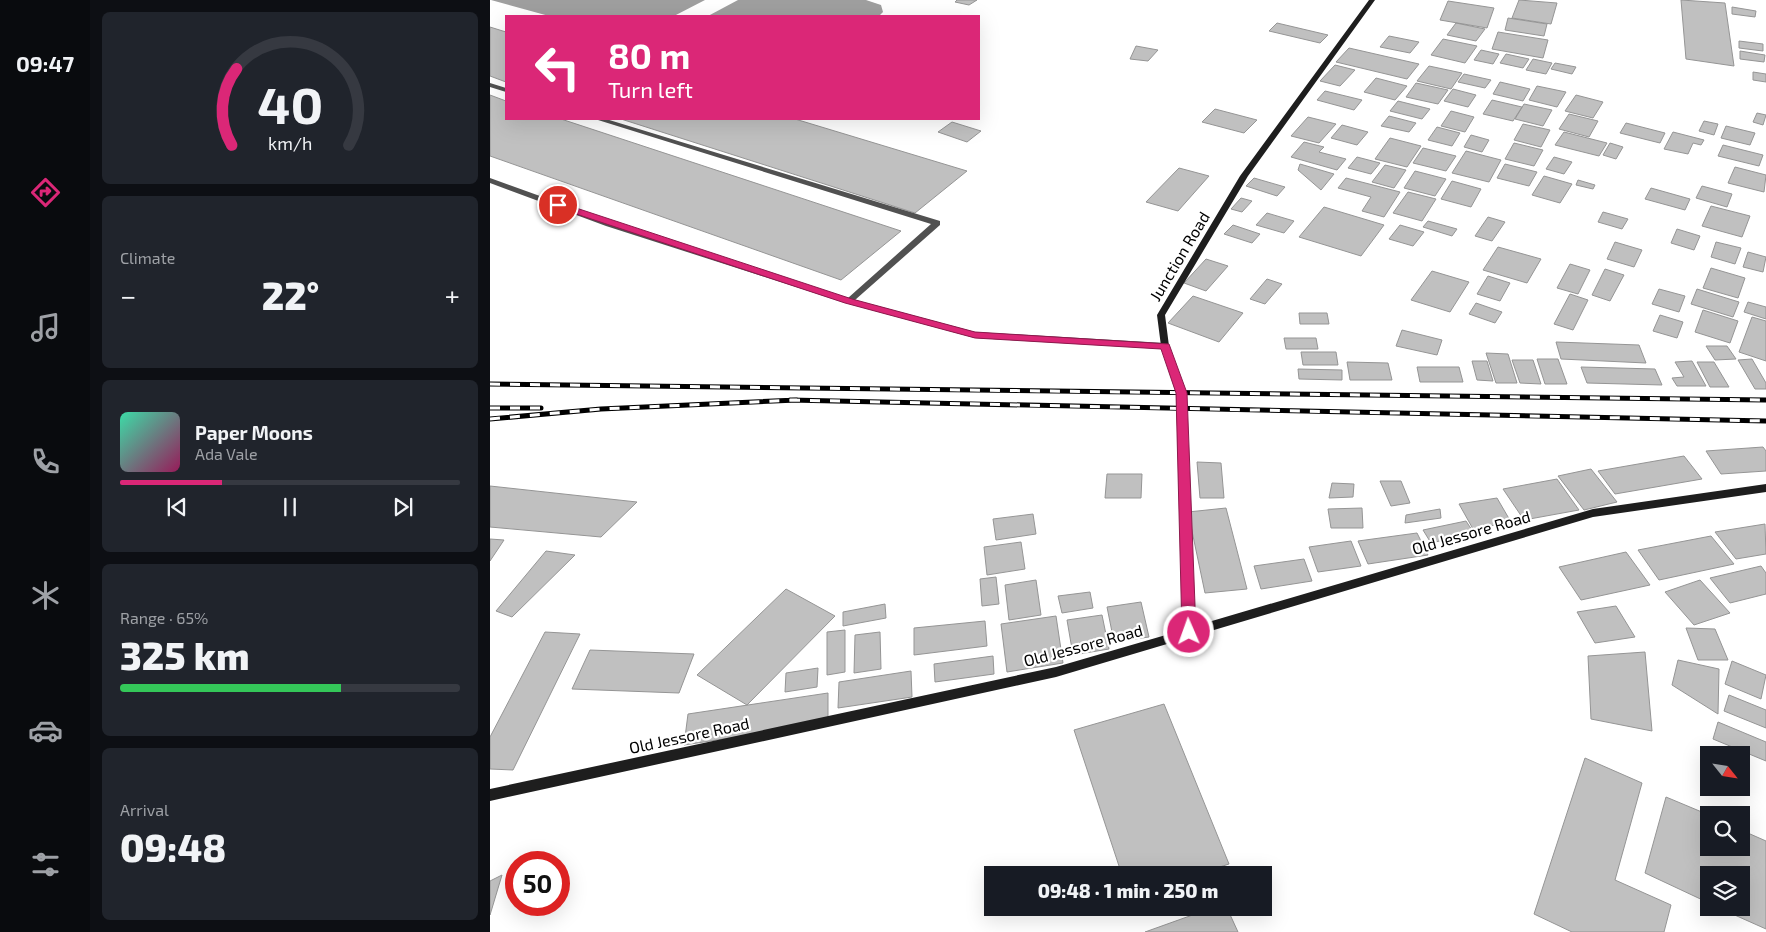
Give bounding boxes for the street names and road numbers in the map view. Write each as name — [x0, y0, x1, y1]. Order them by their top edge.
street label: Junction Road — [1145, 208, 1213, 304]
street label: Old Jessore Road — [1410, 506, 1532, 558]
street label: Old Jessore Road — [1021, 620, 1145, 670]
street label: Old Jessore Road — [627, 713, 751, 757]

